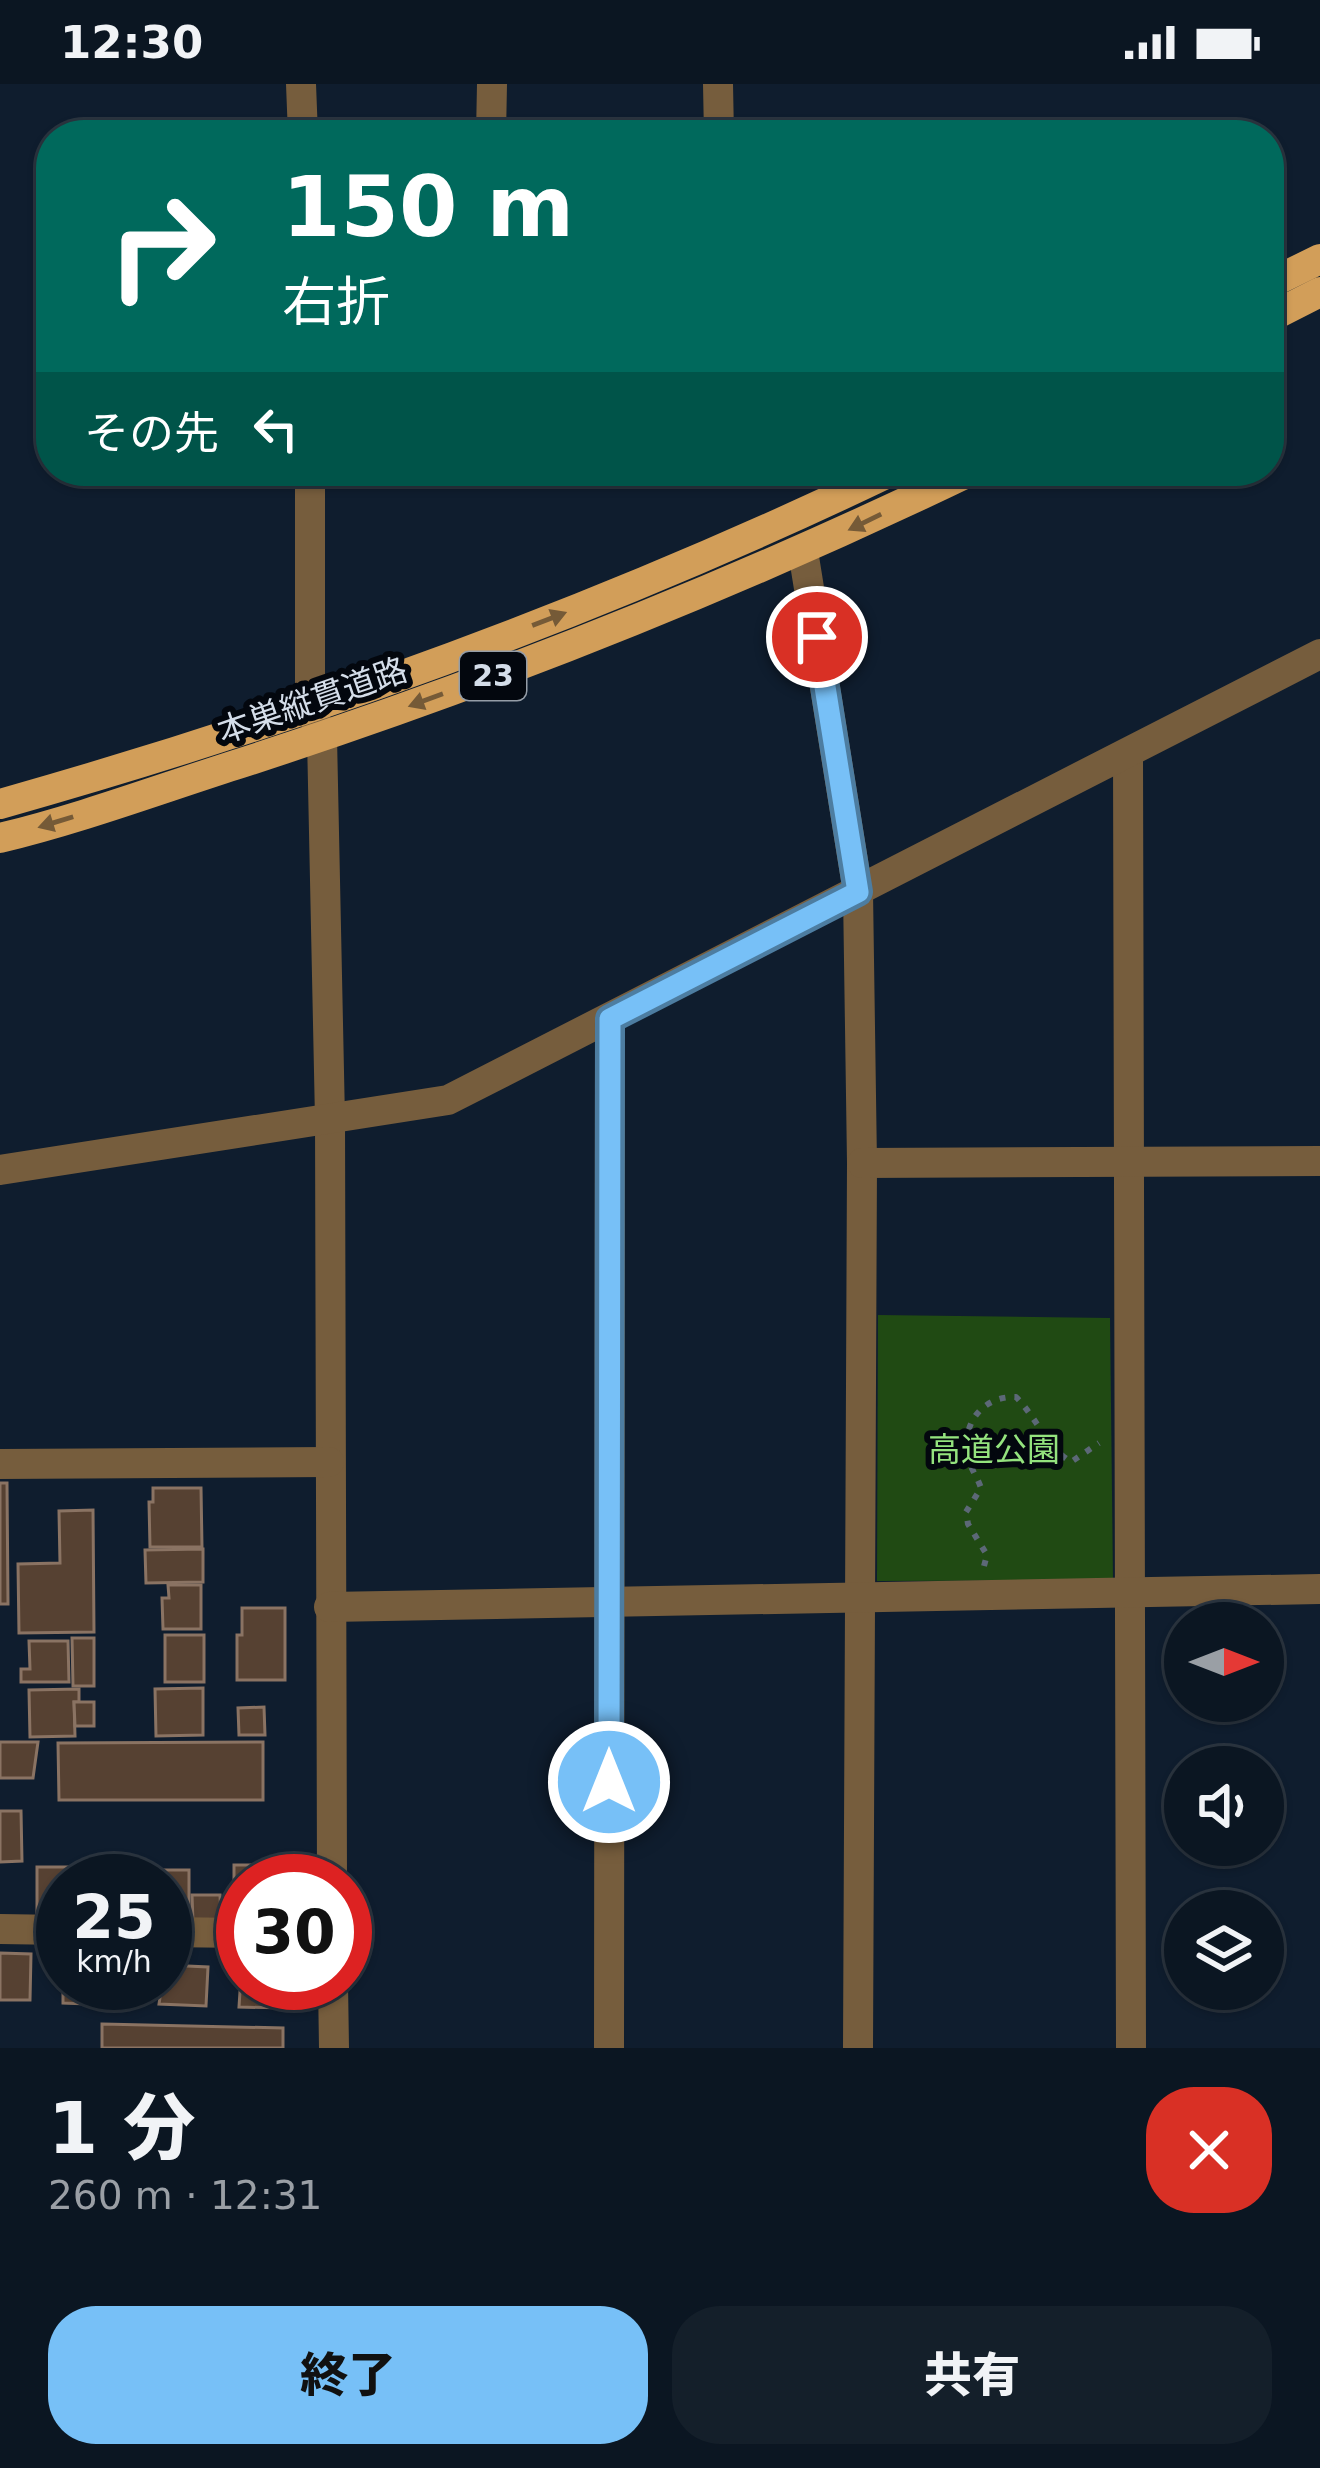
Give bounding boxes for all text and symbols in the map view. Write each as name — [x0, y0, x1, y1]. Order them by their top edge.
text: 12:30 — [60, 16, 203, 69]
text: 150 m — [282, 158, 574, 256]
icon: right — [84, 168, 240, 324]
text: 右折 — [282, 271, 390, 334]
icon: left — [243, 396, 309, 462]
text: その先 — [84, 407, 219, 460]
one-way arrow — [848, 511, 882, 531]
pin — [766, 586, 868, 688]
icon: arrive — [784, 604, 850, 670]
one-way arrow — [531, 609, 567, 628]
street label: 本巣縦貫道路 — [212, 650, 412, 751]
road number: 23 — [460, 652, 526, 700]
one-way arrow — [408, 691, 444, 710]
one-way arrow — [37, 814, 74, 832]
park label: 高道公園 — [928, 1430, 1060, 1469]
north arrow — [1164, 1602, 1284, 1722]
map controls — [1164, 1602, 1284, 2010]
position arrow — [546, 1719, 672, 1845]
button: sound — [1164, 1746, 1284, 1866]
speed limit sign: 30 — [216, 1854, 372, 2010]
text: 25 — [72, 1882, 156, 1952]
button: layers — [1164, 1890, 1284, 2010]
text: km/h — [76, 1944, 152, 1979]
text: 1 分 — [48, 2086, 195, 2170]
button: close — [1146, 2087, 1272, 2213]
text: 260 m · 12:31 — [48, 2173, 322, 2218]
button: 終了 — [48, 2306, 648, 2444]
button: 共有 — [672, 2306, 1272, 2444]

